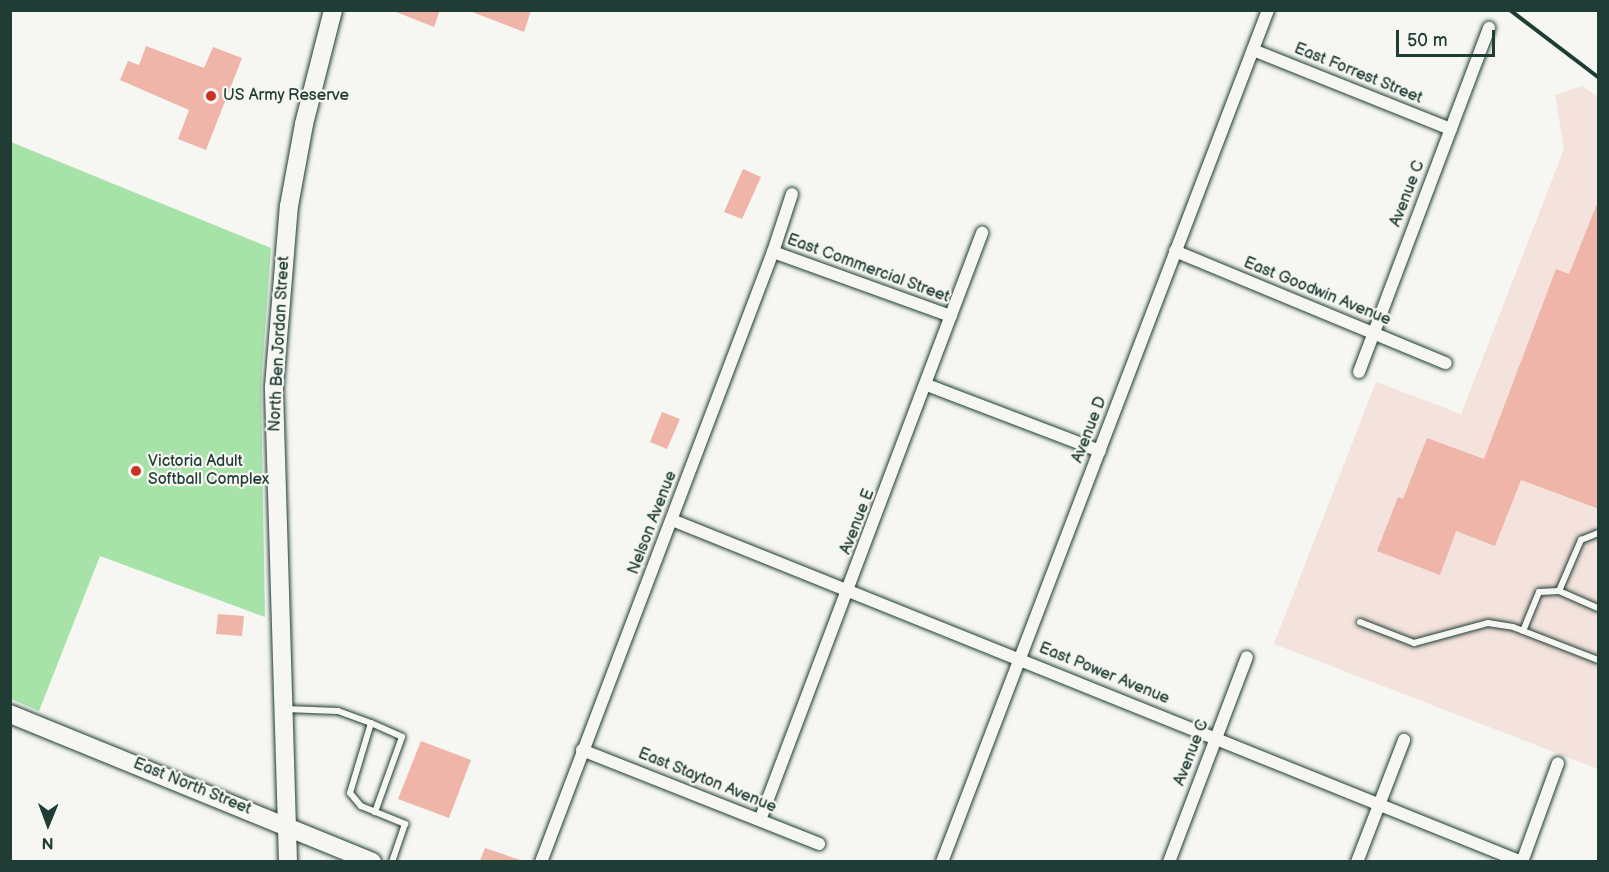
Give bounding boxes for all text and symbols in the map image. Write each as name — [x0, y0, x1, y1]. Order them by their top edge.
scale bar — [1399, 18, 1498, 56]
text: 50 m — [1407, 30, 1448, 51]
street label: East Forrest Street — [1291, 39, 1425, 109]
place label: US Army Reserve — [223, 86, 350, 106]
marker: US Army Reserve — [204, 89, 218, 103]
street label: Avenue C — [1387, 158, 1429, 230]
street label: East Commercial Street — [784, 231, 952, 307]
street label: East Goodwin Avenue — [1241, 254, 1393, 330]
street label: North Ben Jordan Street — [266, 255, 294, 433]
street label: Avenue D — [1069, 394, 1111, 466]
place label: Victoria Adult Softball Complex — [148, 452, 269, 490]
marker: Victoria Adult Softball Complex — [129, 464, 143, 478]
street label: Nelson Avenue — [624, 469, 682, 577]
street label: Avenue E — [837, 487, 879, 557]
street label: East Power Avenue — [1036, 639, 1172, 709]
street label: Avenue C — [1171, 717, 1213, 789]
street label: East Stayton Avenue — [635, 744, 779, 818]
street label: East North Street — [130, 755, 254, 819]
north arrow — [18, 794, 78, 854]
text: N — [41, 833, 54, 852]

